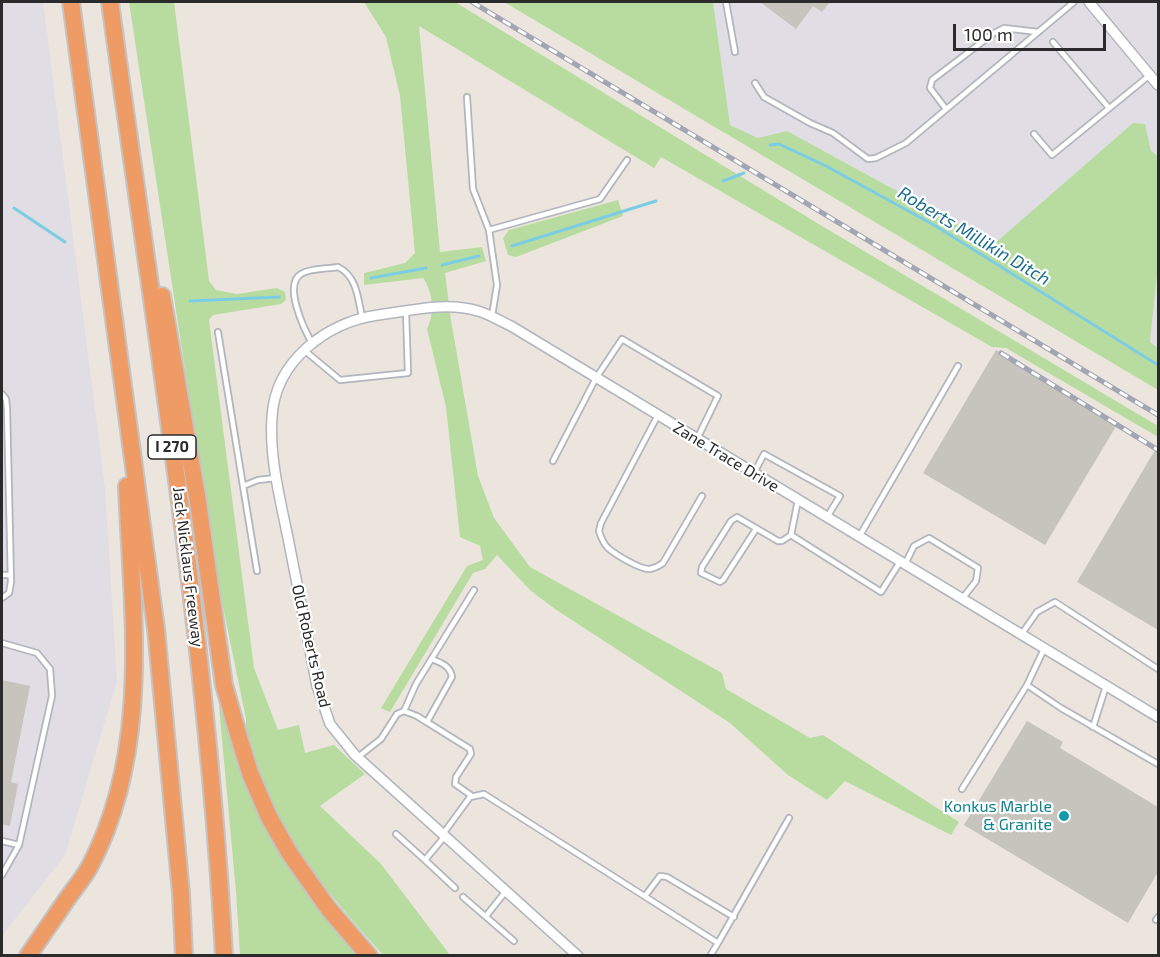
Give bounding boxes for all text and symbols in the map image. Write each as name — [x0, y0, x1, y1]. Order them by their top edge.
scale bar — [956, 12, 1109, 50]
text: 100 m — [964, 23, 1013, 45]
water label: Roberts Millikin Ditch — [894, 182, 1054, 290]
street label: Zane Trace Drive — [670, 418, 782, 496]
road number: I 270 — [148, 435, 196, 459]
street label: Jack Nicklaus Freeway — [169, 486, 207, 648]
street label: Old Roberts Road — [287, 583, 335, 709]
place label: Konkus Marble & Granite — [944, 797, 1052, 835]
marker: Konkus Marble & Granite — [1057, 809, 1071, 823]

